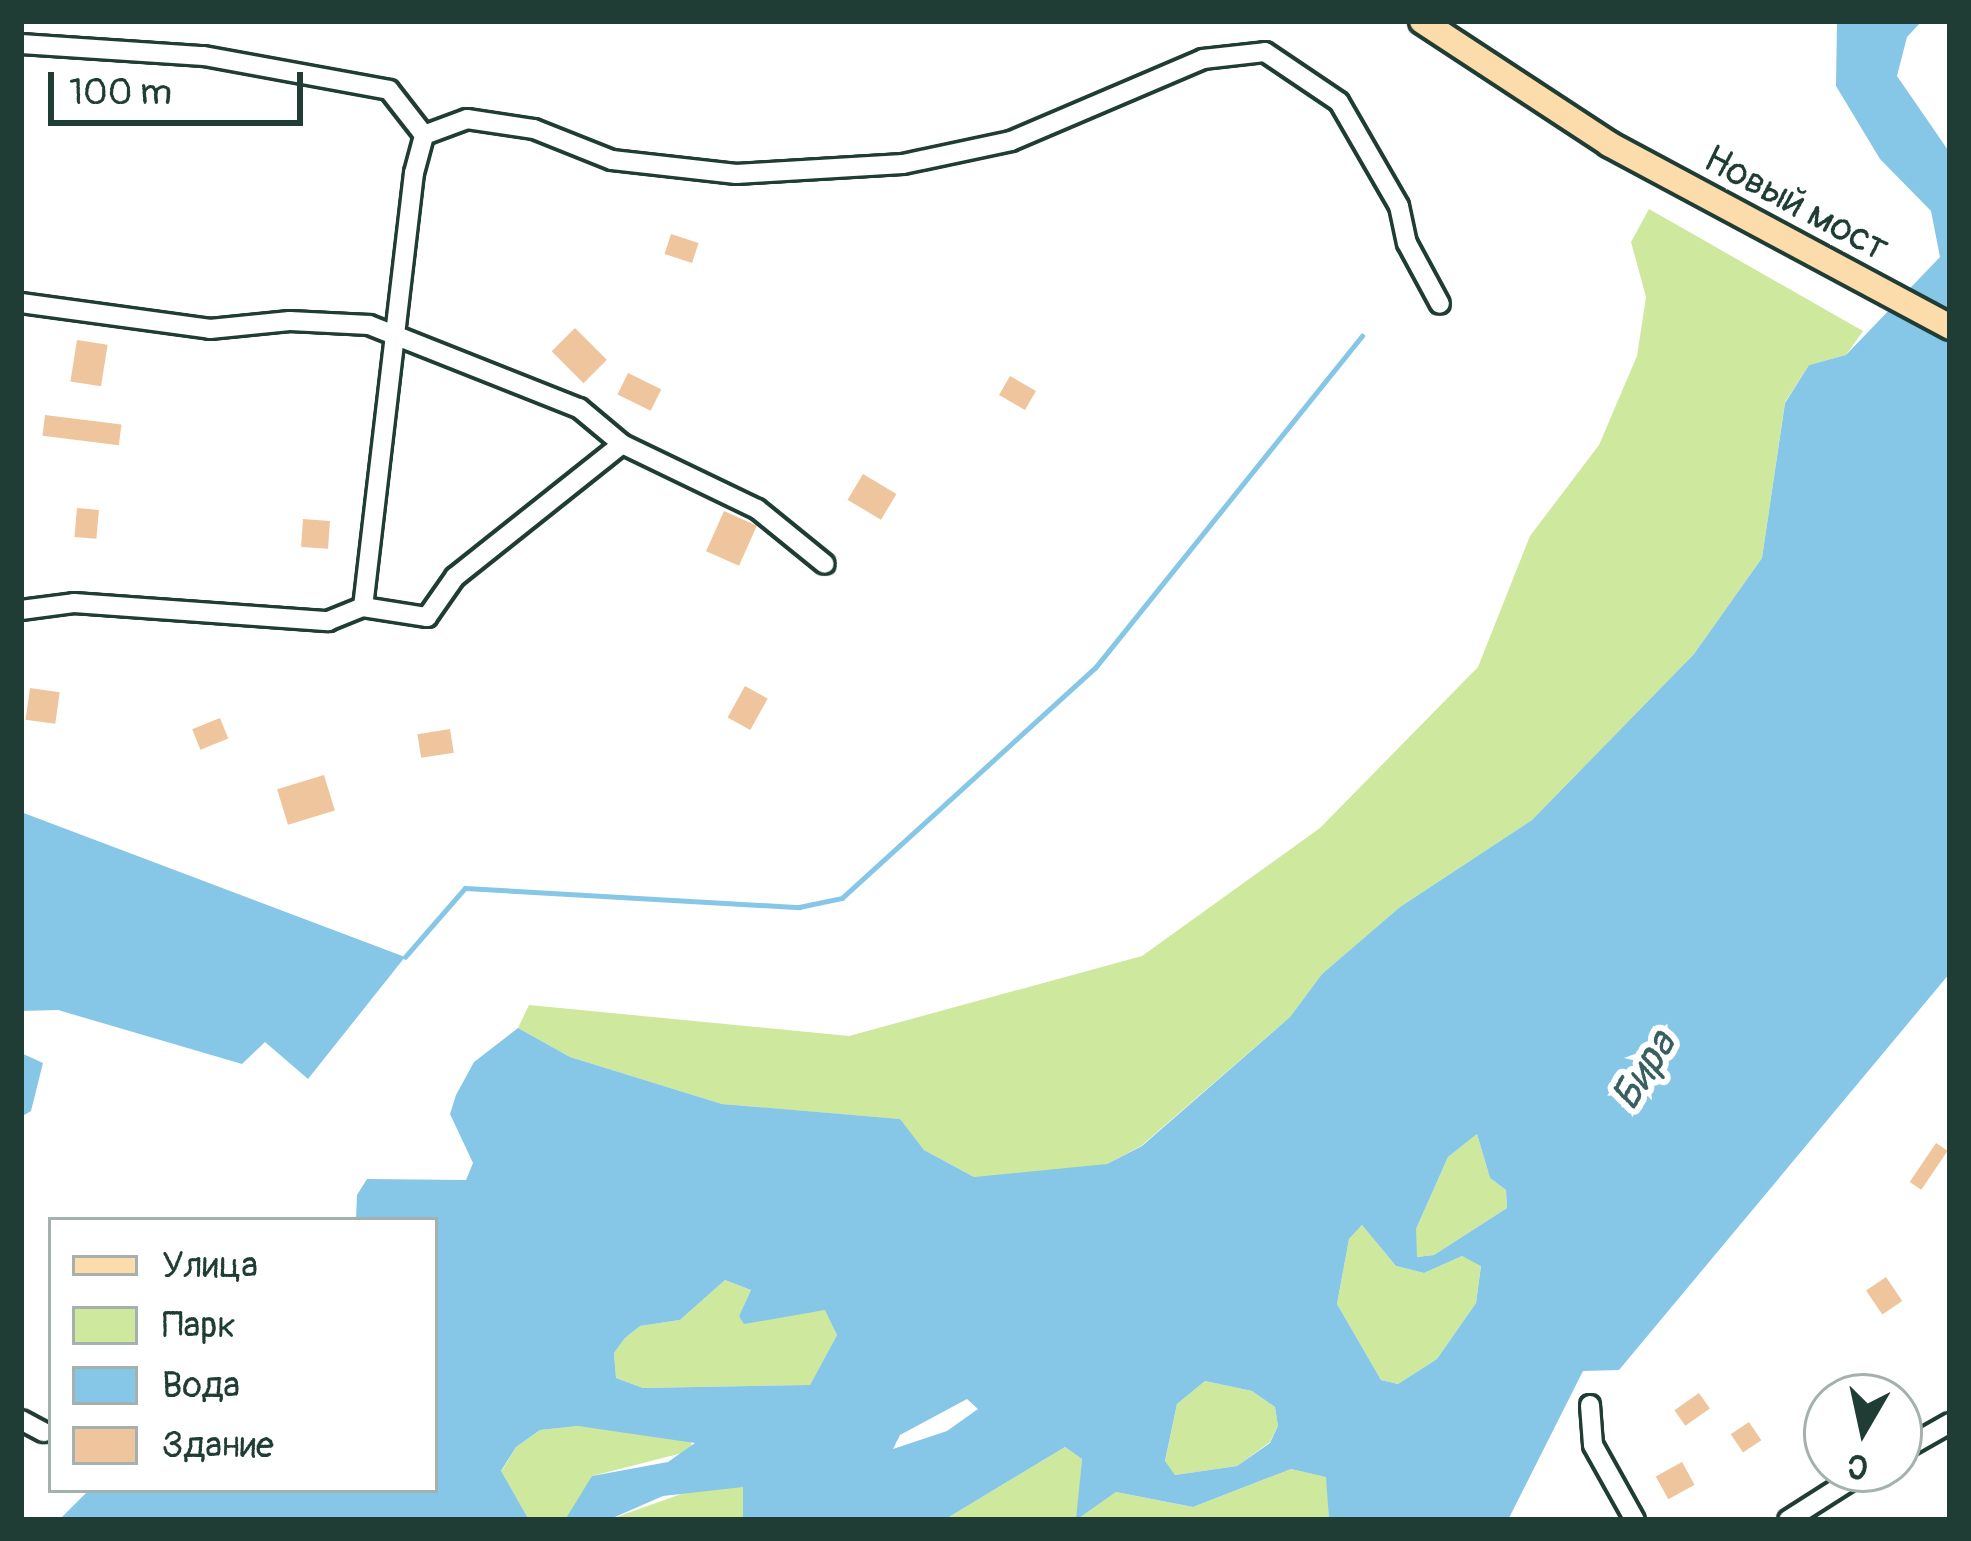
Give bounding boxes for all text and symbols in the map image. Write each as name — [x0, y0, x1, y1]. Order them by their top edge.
scale bar — [54, 48, 309, 122]
text: 100 m — [69, 70, 172, 115]
street label: Новый мост — [1696, 136, 1896, 272]
water label: Бира — [1601, 1022, 1687, 1120]
legend — [48, 1217, 438, 1493]
text: Улица — [162, 1243, 258, 1288]
text: Парк — [162, 1303, 236, 1348]
text: Вода — [162, 1363, 240, 1408]
north arrow — [1803, 1373, 1923, 1493]
text: Здание — [162, 1423, 274, 1468]
text: С — [1844, 1444, 1871, 1488]

